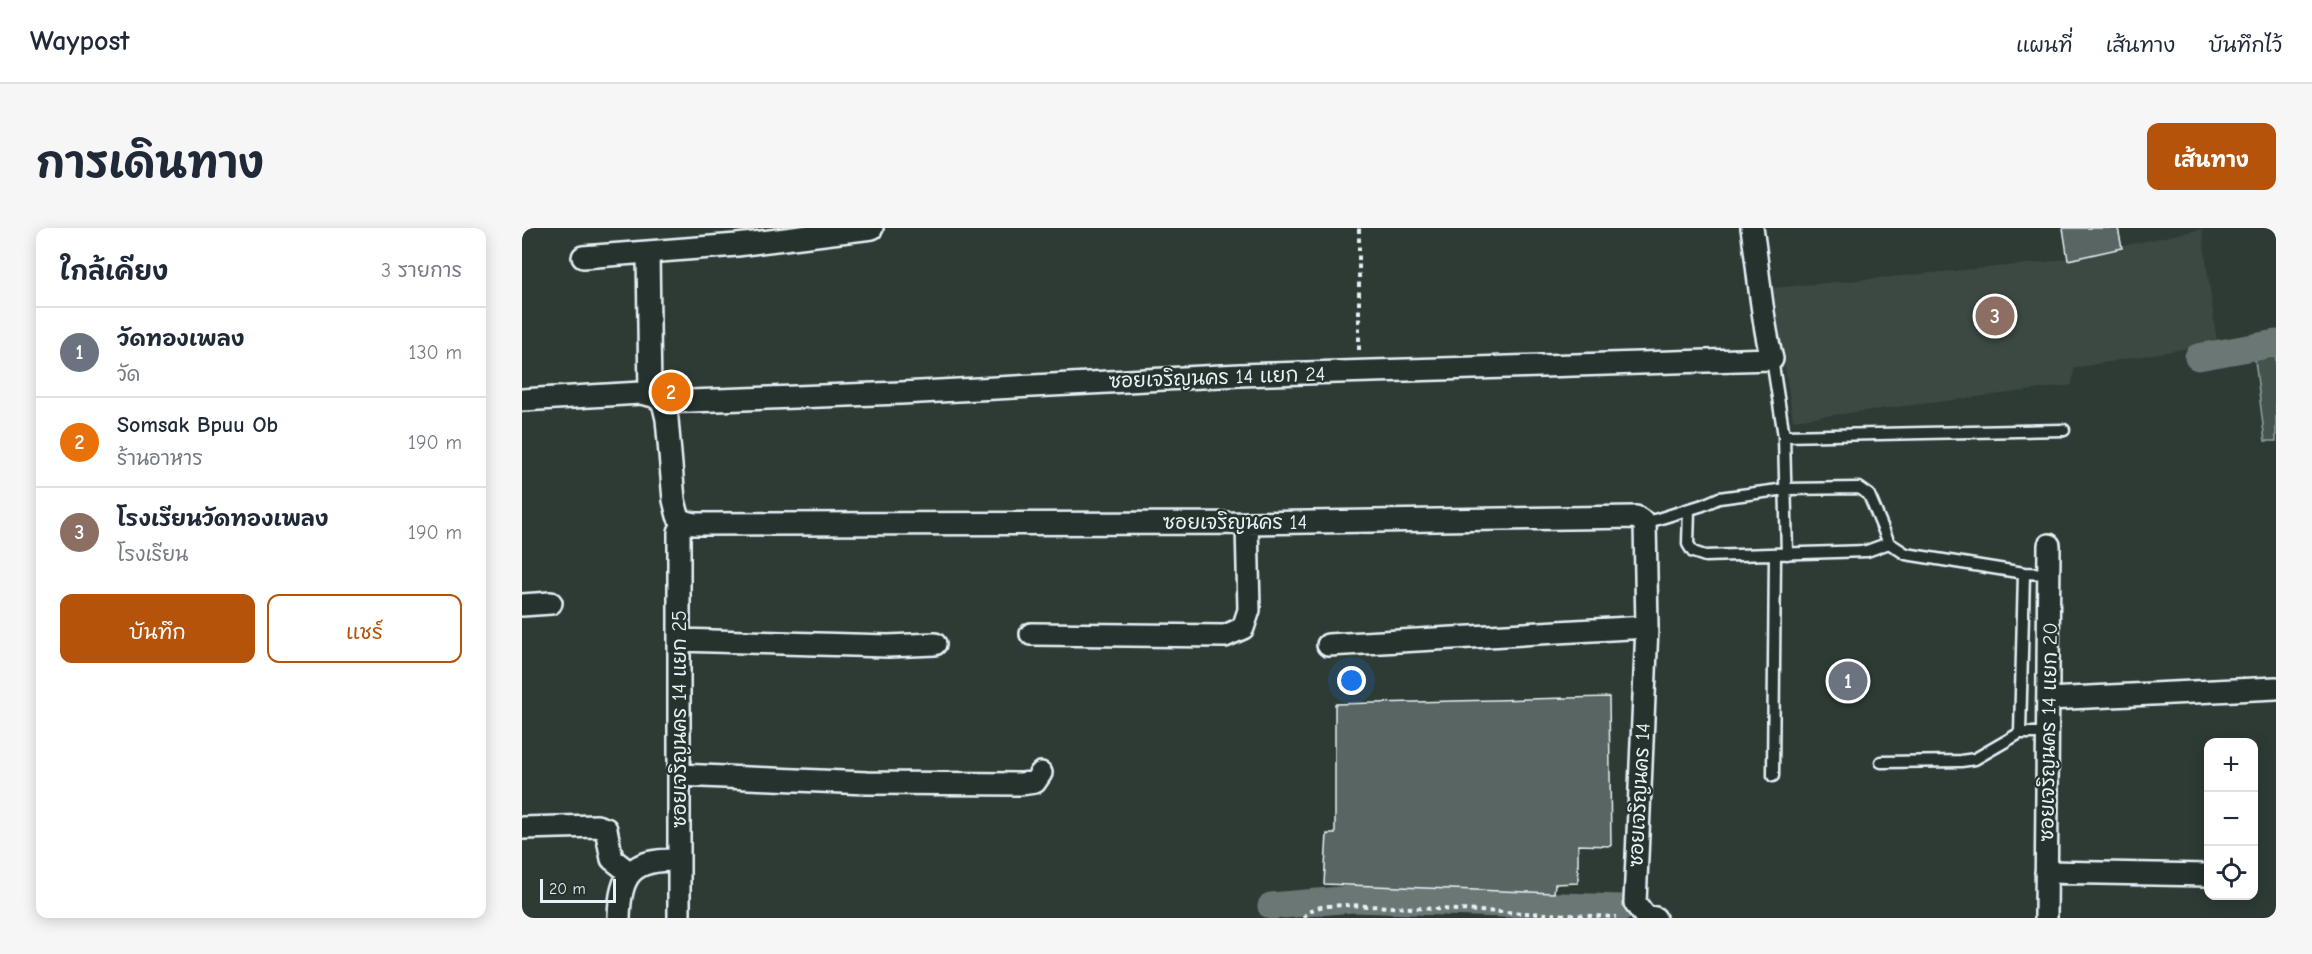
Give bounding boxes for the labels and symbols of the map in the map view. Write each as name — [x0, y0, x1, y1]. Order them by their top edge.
pin: 3 — [1976, 294, 2014, 338]
street label: ซอยเจริญนคร 14 แยก 24 — [1108, 361, 1326, 393]
pin: 2 — [652, 370, 690, 414]
street label: ซอยเจริญนคร 14 — [1163, 510, 1307, 534]
street label: ซอยเจริญนคร 14 แยก 25 — [667, 610, 691, 828]
street label: ซอยเจริญนคร 14 แยก 20 — [2034, 622, 2062, 842]
pin: 1 — [1828, 658, 1868, 704]
your location — [1337, 666, 1366, 695]
street label: ซอยเจริญนคร 14 — [1623, 722, 1655, 868]
scale bar — [540, 876, 616, 904]

